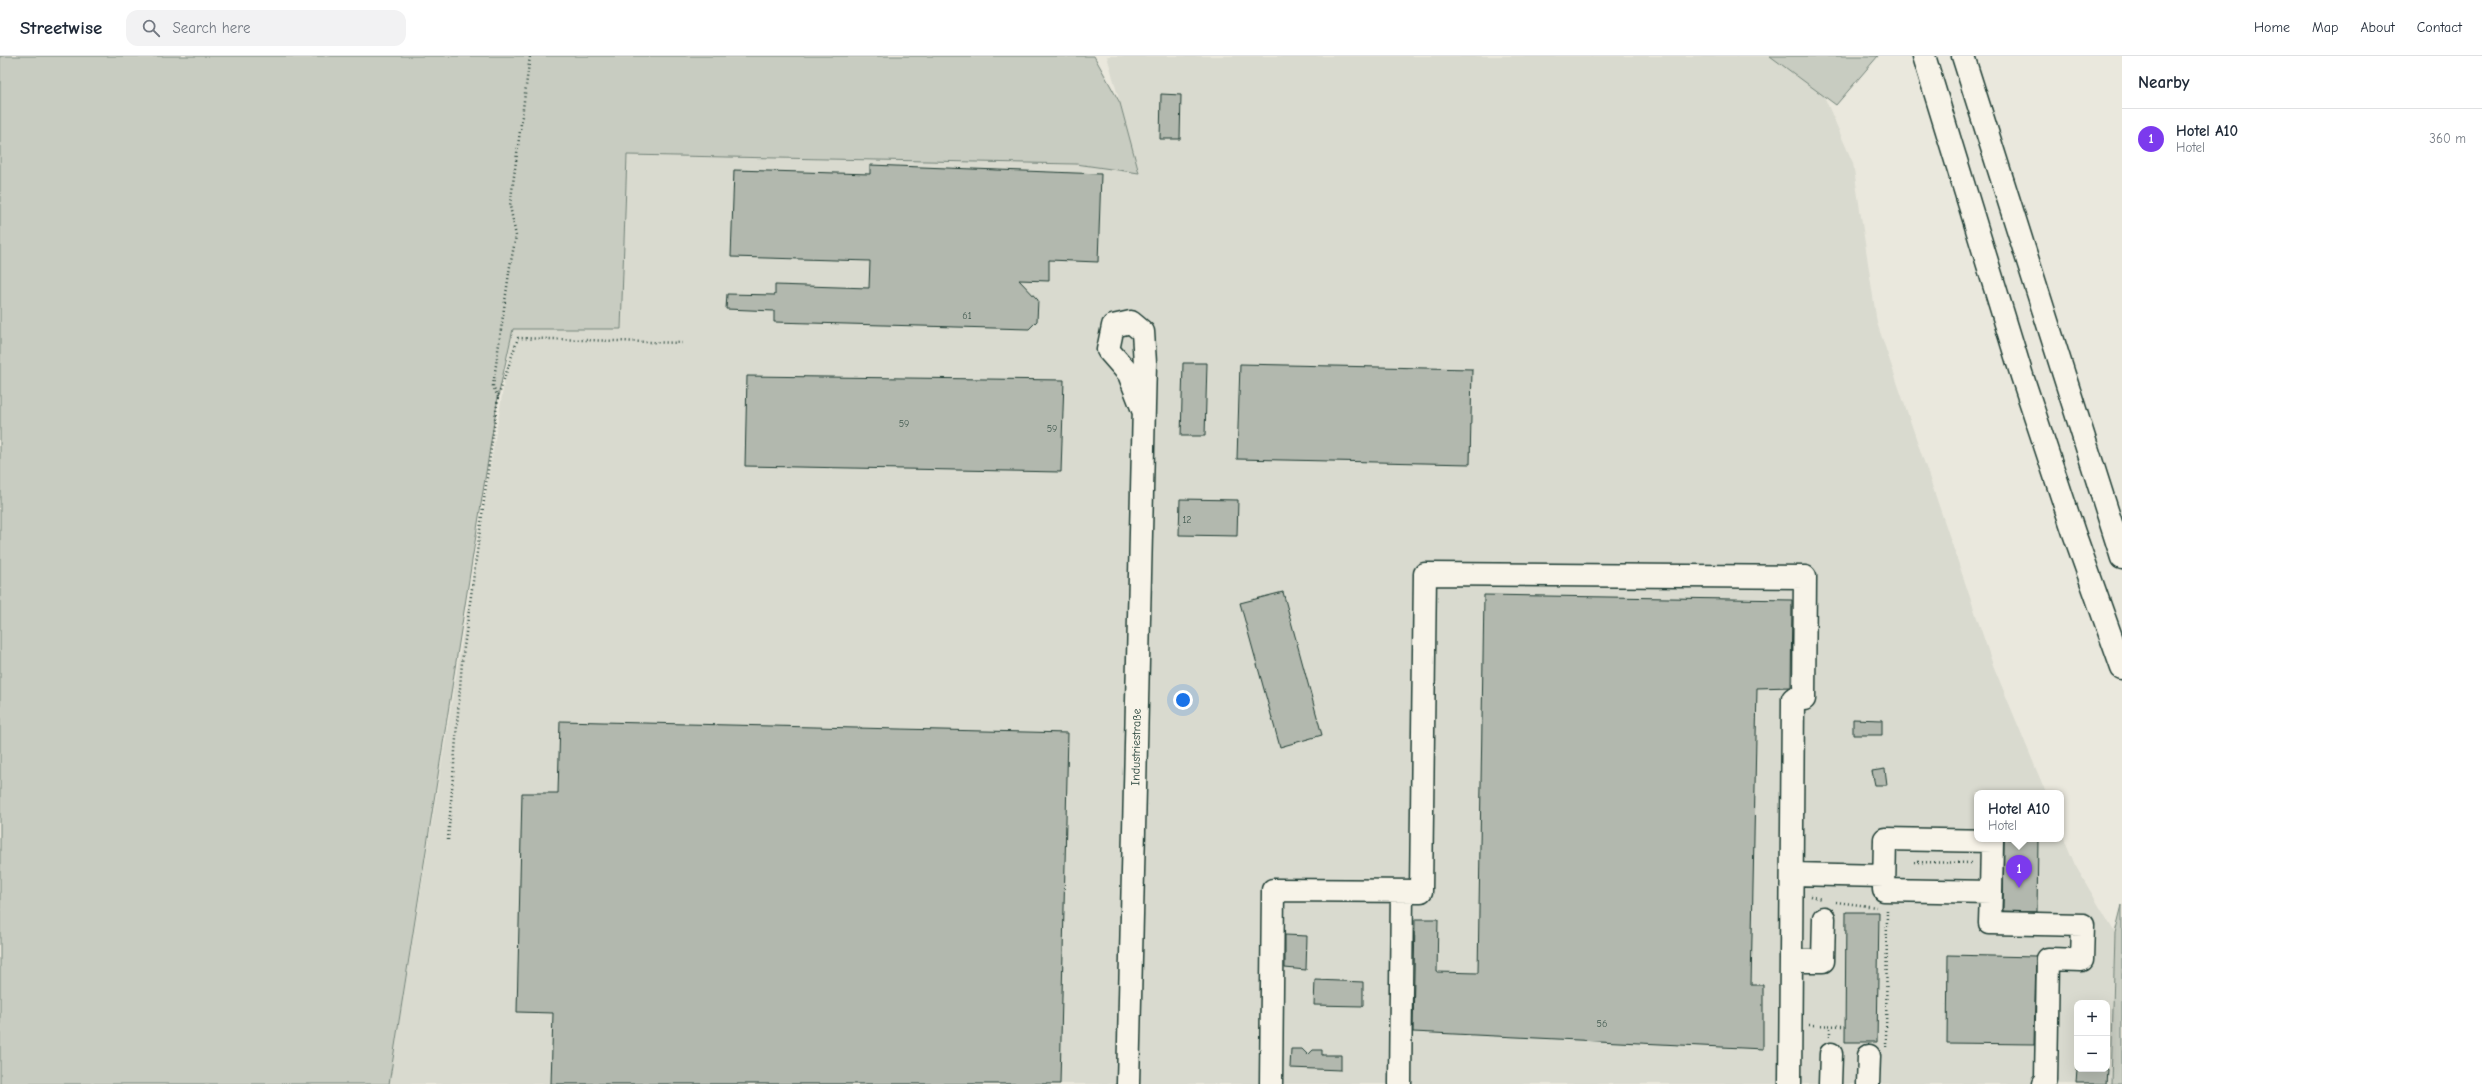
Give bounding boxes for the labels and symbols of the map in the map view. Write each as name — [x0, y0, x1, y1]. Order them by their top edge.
house number: 61 — [962, 310, 972, 322]
house number: 59 — [899, 418, 909, 430]
house number: 59 — [1047, 423, 1057, 435]
house number: 12 — [1182, 514, 1192, 526]
your location — [1173, 690, 1193, 710]
street label: Industriestraße — [1128, 708, 1144, 786]
pin: 1 — [2006, 855, 2032, 888]
house number: 56 — [1597, 1018, 1607, 1030]

